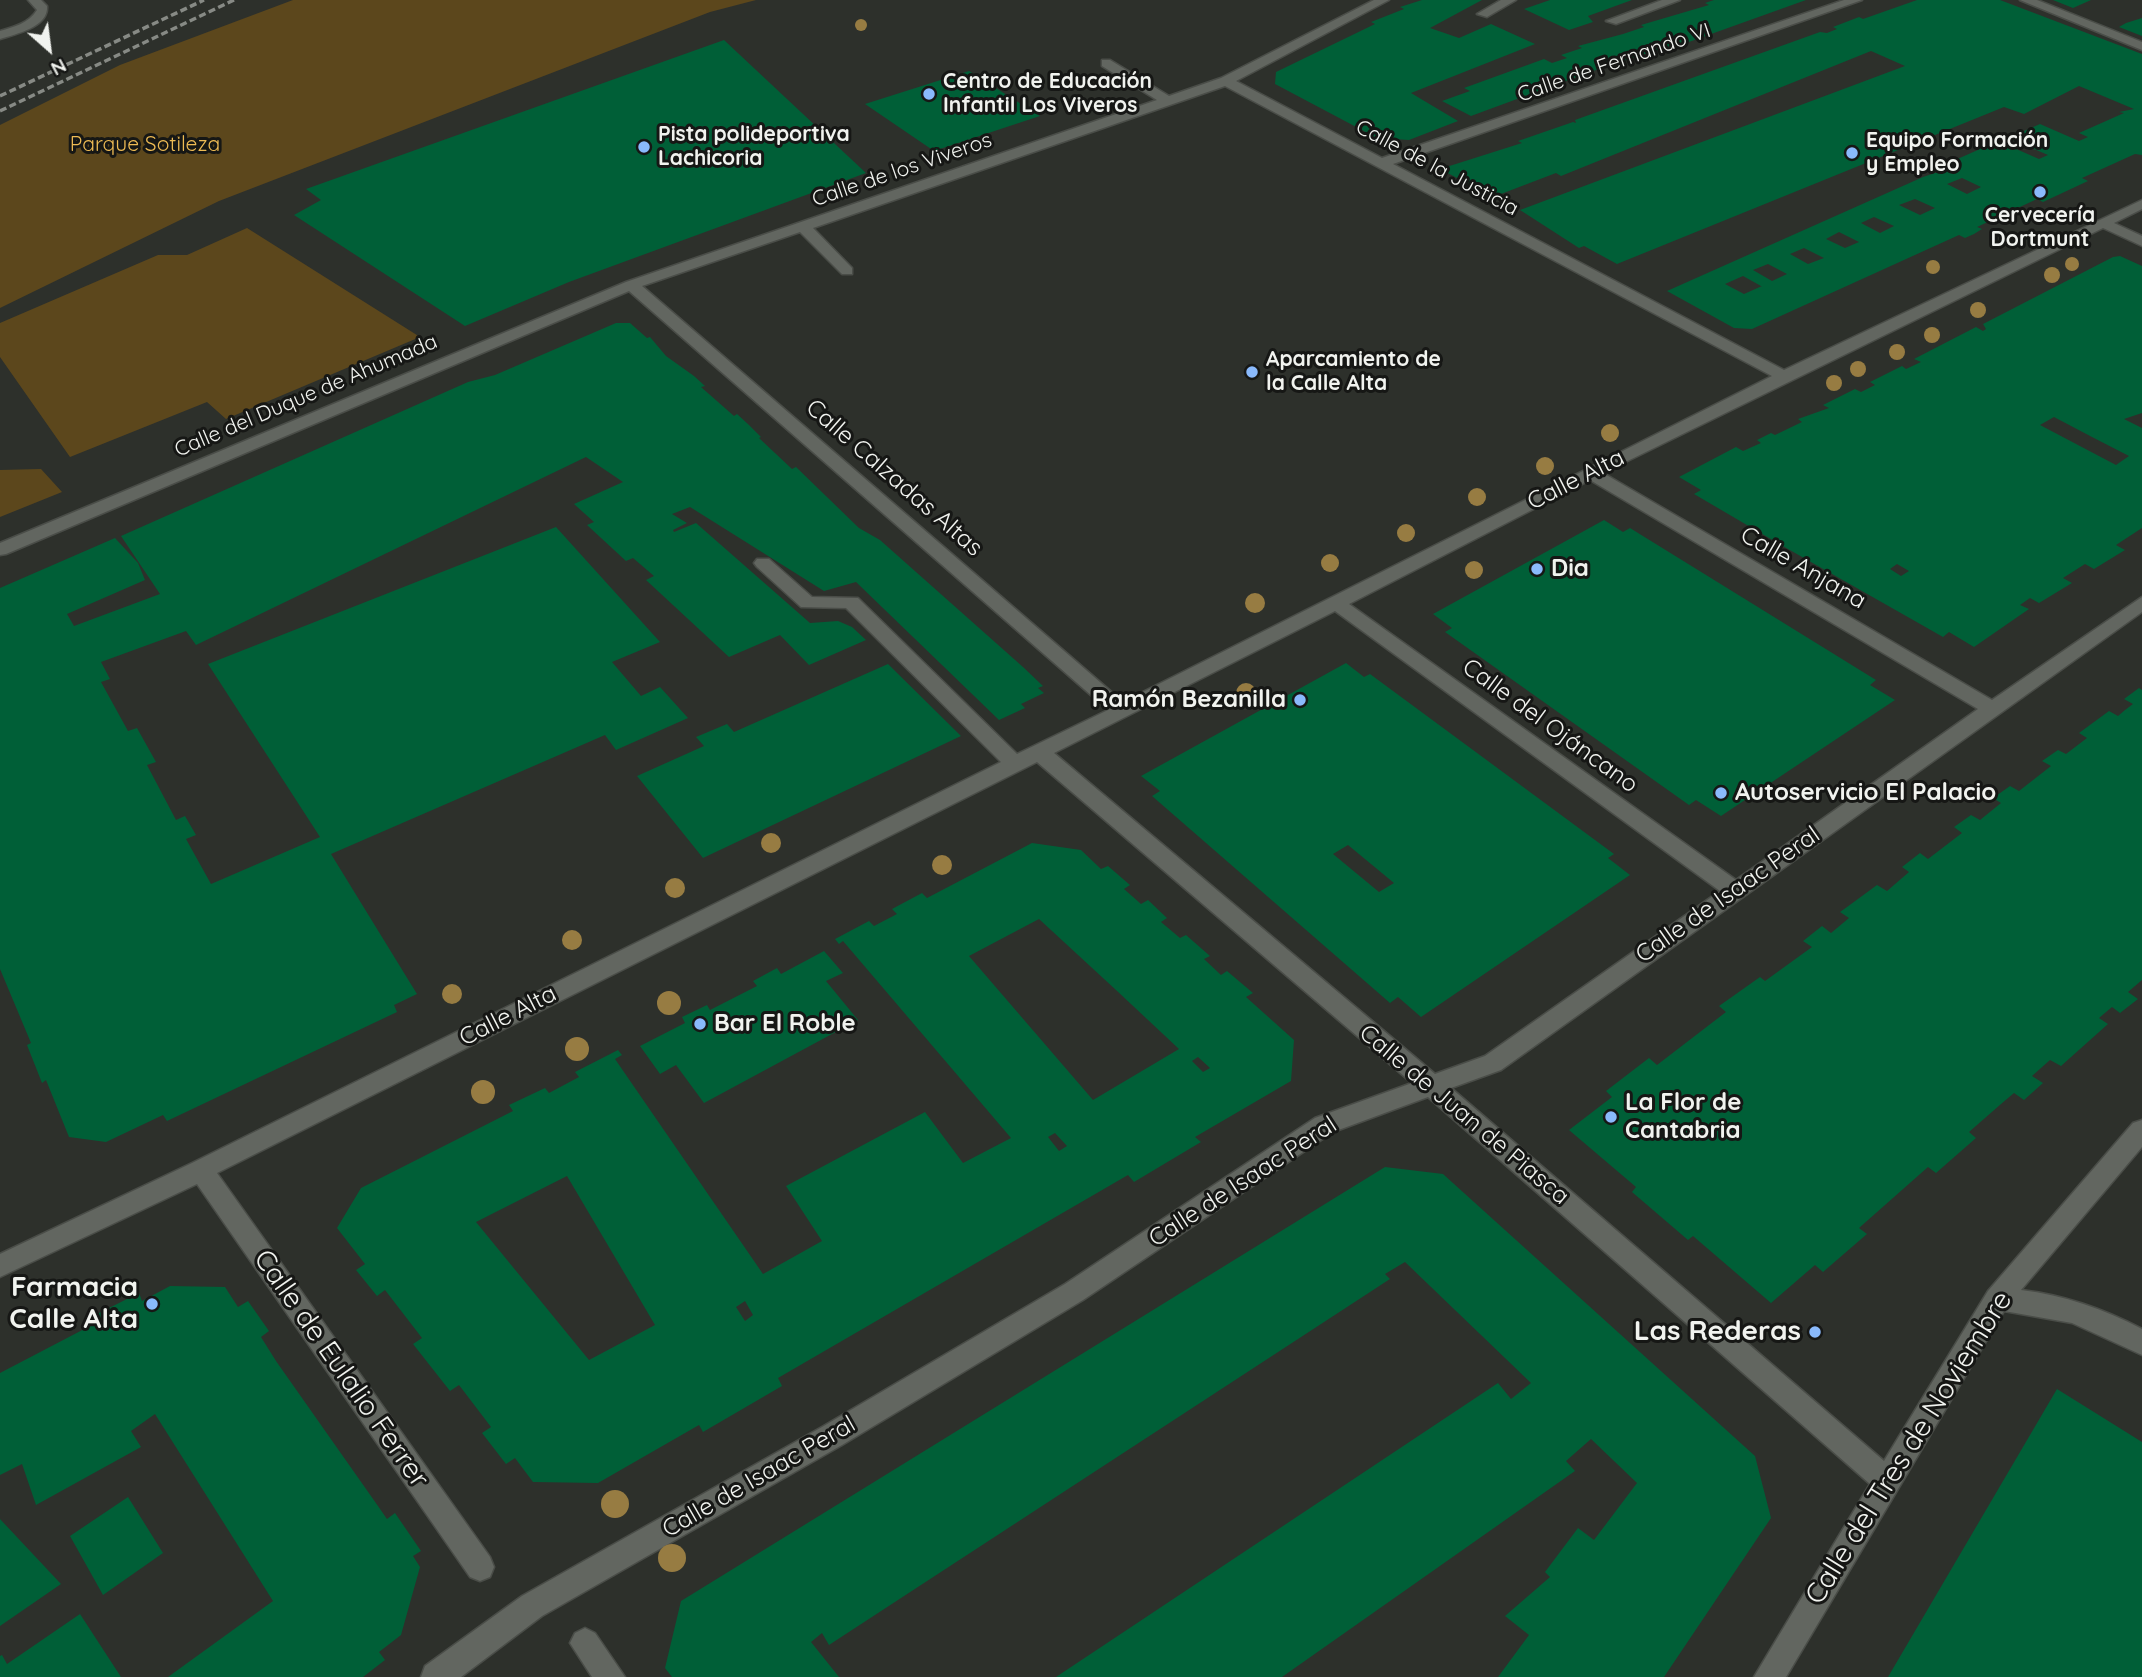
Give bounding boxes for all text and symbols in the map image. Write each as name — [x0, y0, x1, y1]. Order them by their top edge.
north arrow — [14, 14, 84, 84]
street label: Calle de Fernando VI — [1514, 18, 1714, 108]
text: N — [47, 54, 71, 81]
place label: Centro de Educación Infantil Los Viveros — [943, 69, 1152, 119]
marker: Centro de Educación Infantil Los Viveros — [921, 86, 937, 102]
street label: Calle de la Justicia — [1351, 114, 1523, 222]
place label: Pista polideportiva Lachicoria — [658, 122, 850, 172]
street label: Calle de los Viveros — [809, 127, 995, 213]
place label: Equipo Formación y Empleo — [1866, 128, 2048, 178]
park label: Parque Sotileza — [70, 132, 220, 158]
marker: Pista polideportiva Lachicoria — [636, 139, 652, 155]
marker: Equipo Formación y Empleo — [1844, 145, 1860, 161]
marker: Cervecería Dortmunt — [2032, 184, 2048, 200]
place label: Cervecería Dortmunt — [1985, 203, 2095, 253]
street label: Calle del Duque de Ahumada — [171, 329, 441, 463]
place label: Aparcamiento de la Calle Alta — [1266, 347, 1441, 397]
marker: Aparcamiento de la Calle Alta — [1244, 364, 1260, 380]
street label: Calle Calzadas Altas — [800, 393, 988, 563]
street label: Calle Alta — [1523, 443, 1629, 517]
street label: Calle Anjana — [1735, 521, 1871, 615]
place label: Dia — [1551, 555, 1589, 583]
marker: Dia — [1529, 561, 1545, 577]
street label: Calle del Ojáncano — [1457, 653, 1643, 799]
place label: Ramón Bezanilla — [1092, 686, 1286, 714]
marker: Ramón Bezanilla — [1292, 692, 1308, 708]
place label: Autoservicio El Palacio — [1735, 779, 1996, 807]
marker: Autoservicio El Palacio — [1713, 785, 1729, 801]
street label: Calle de Isaac Peral — [1630, 821, 1826, 969]
street label: Calle Alta — [455, 979, 561, 1053]
place label: Bar El Roble — [714, 1010, 856, 1038]
marker: Bar El Roble — [692, 1016, 708, 1032]
street label: Calle de Juan de Piasca — [1353, 1019, 1575, 1211]
place label: La Flor de Cantabria — [1625, 1089, 1741, 1145]
marker: La Flor de Cantabria — [1603, 1109, 1619, 1125]
street label: Calle de Isaac Peral — [1144, 1111, 1342, 1253]
street label: Calle de Eulalio Ferrer — [246, 1244, 436, 1494]
place label: Farmacia Calle Alta — [9, 1271, 138, 1337]
street label: Calle del Tres de Noviembre — [1799, 1285, 2019, 1611]
marker: Farmacia Calle Alta — [144, 1296, 160, 1312]
place label: Las Rederas — [1634, 1315, 1801, 1349]
marker: Las Rederas — [1807, 1324, 1823, 1340]
street label: Calle de Isaac Peral — [657, 1410, 861, 1544]

